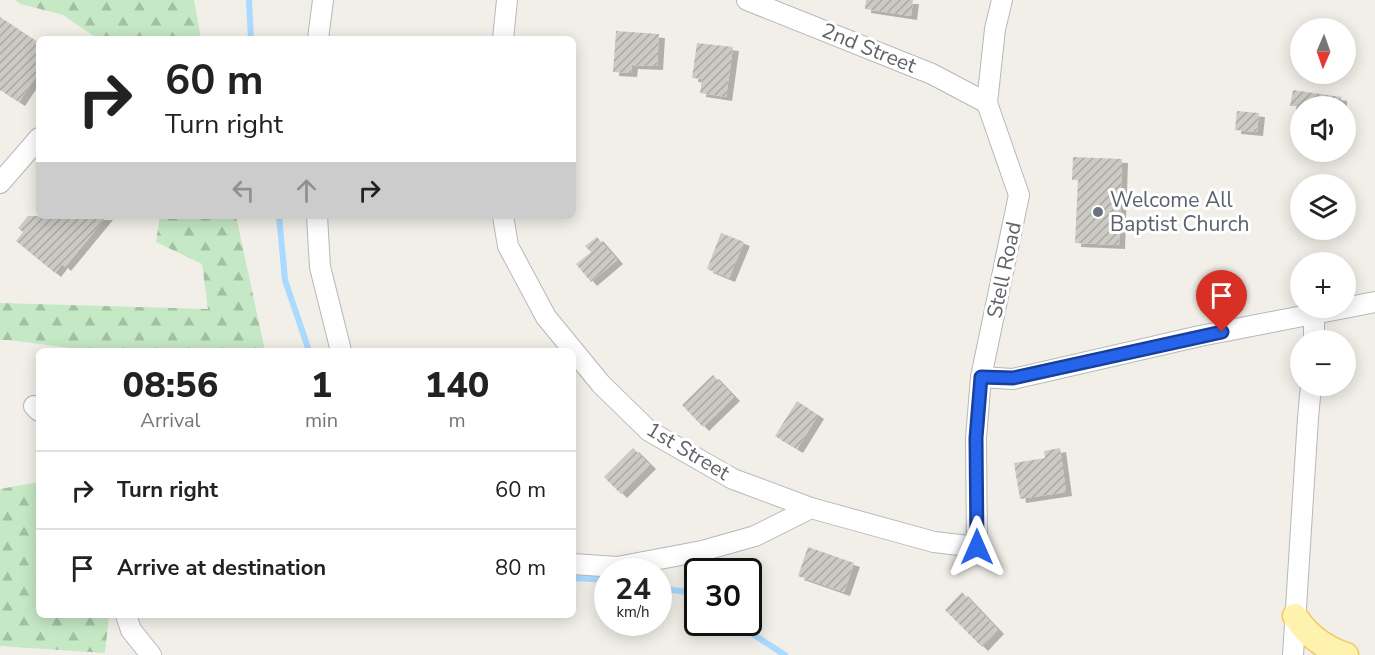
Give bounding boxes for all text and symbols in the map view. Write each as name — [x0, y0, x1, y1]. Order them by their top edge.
street label: 2nd Street — [818, 16, 921, 80]
north arrow — [1290, 18, 1356, 84]
map controls — [1290, 18, 1356, 396]
text: 60 m — [165, 52, 264, 109]
icon: right — [66, 60, 144, 138]
button: sound — [1290, 96, 1356, 162]
text: Turn right — [165, 106, 283, 143]
icon: left — [227, 174, 260, 207]
icon: ahead — [290, 174, 323, 207]
icon: right — [353, 174, 386, 207]
button: layers — [1290, 174, 1356, 240]
place label: Welcome All Baptist Church — [1110, 186, 1249, 238]
marker: Welcome All Baptist Church — [1091, 205, 1105, 219]
street label: Stell Road — [980, 219, 1028, 321]
button: + — [1290, 252, 1356, 318]
pin — [1196, 270, 1247, 332]
icon: arrive — [1205, 279, 1238, 312]
button: − — [1290, 330, 1356, 396]
text: 08:56 — [123, 361, 218, 410]
text: 1 — [311, 361, 332, 410]
text: 140 — [425, 361, 489, 410]
text: Arrival — [140, 407, 201, 434]
text: min — [305, 407, 338, 434]
text: m — [448, 407, 466, 434]
street label: 1st Street — [641, 415, 735, 487]
icon: right — [66, 474, 99, 507]
text: Turn right — [117, 475, 218, 505]
text: 60 m — [495, 475, 546, 505]
position arrow — [945, 515, 1009, 579]
icon: arrive — [66, 552, 99, 585]
text: Arrive at destination — [117, 553, 326, 583]
text: 80 m — [495, 553, 546, 583]
speed limit sign: 30 — [684, 558, 762, 636]
text: 24 — [615, 569, 651, 610]
text: km/h — [616, 602, 650, 622]

